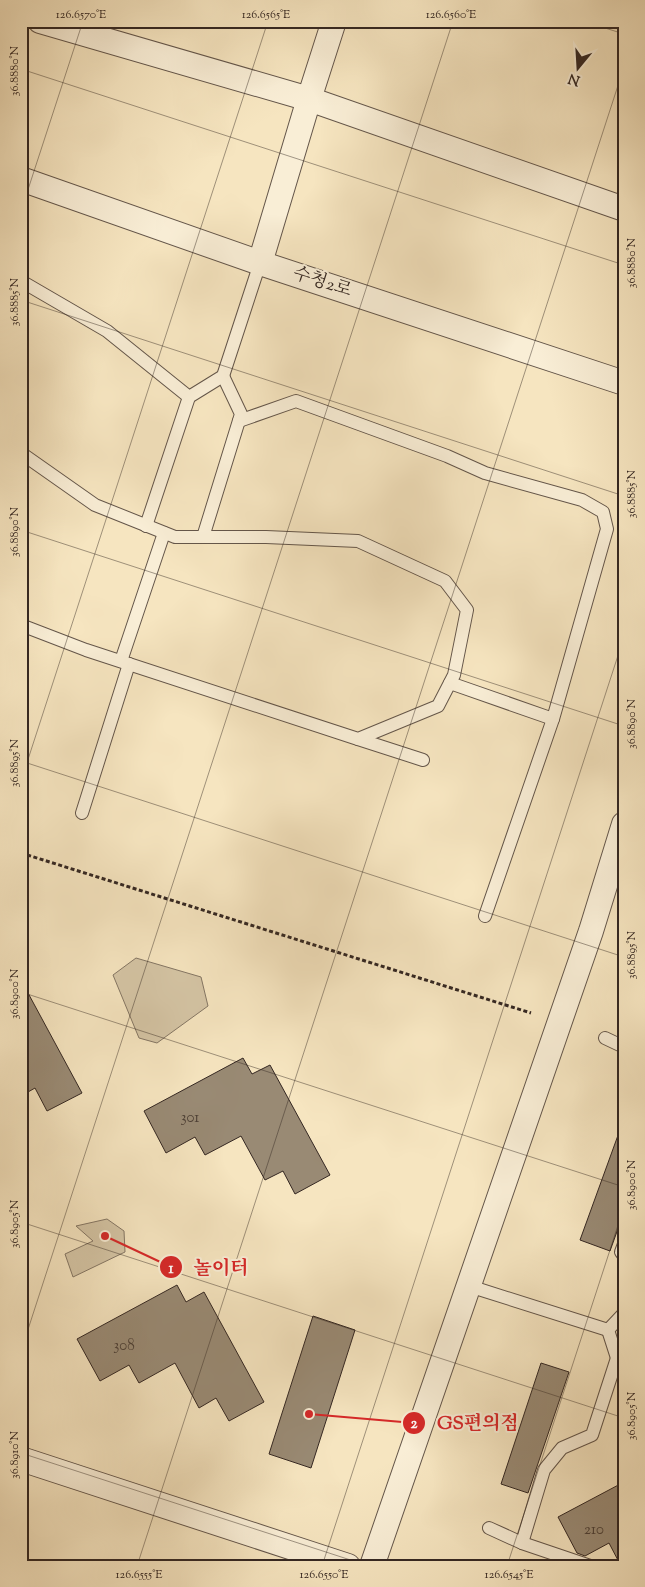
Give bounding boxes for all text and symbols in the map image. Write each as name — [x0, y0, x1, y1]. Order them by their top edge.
text: 126.6570°E — [56, 6, 107, 24]
text: 126.6565°E — [242, 6, 291, 24]
text: 126.6560°E — [426, 6, 477, 24]
north arrow — [552, 42, 602, 92]
text: 36.8880°N — [6, 45, 24, 96]
text: N — [566, 67, 583, 90]
text: 36.8880°N — [623, 237, 641, 288]
street label: 수청2로 — [289, 261, 355, 305]
text: 36.8885°N — [6, 277, 24, 326]
text: 36.8885°N — [623, 469, 641, 518]
text: 36.8890°N — [6, 507, 24, 557]
text: 36.8890°N — [623, 699, 641, 749]
text: 36.8895°N — [6, 738, 24, 787]
text: 36.8895°N — [623, 930, 641, 979]
text: 36.8900°N — [6, 968, 24, 1019]
house number: 301 — [181, 1108, 199, 1129]
text: 36.8900°N — [623, 1159, 641, 1210]
text: 36.8905°N — [6, 1199, 24, 1248]
callout: 놀이터 — [159, 1250, 259, 1284]
text: 놀이터 — [193, 1256, 249, 1283]
text: 1 — [168, 1259, 174, 1280]
house number: 308 — [113, 1336, 135, 1357]
text: 36.8905°N — [623, 1391, 641, 1440]
callout: GS편의점 — [402, 1406, 529, 1440]
text: GS편의점 — [437, 1411, 519, 1438]
text: 2 — [410, 1414, 418, 1435]
text: 36.8910°N — [6, 1431, 24, 1479]
house number: 210 — [584, 1520, 604, 1541]
text: 126.6555°E — [115, 1566, 163, 1584]
text: 126.6550°E — [300, 1566, 349, 1584]
text: 126.6545°E — [485, 1566, 534, 1584]

